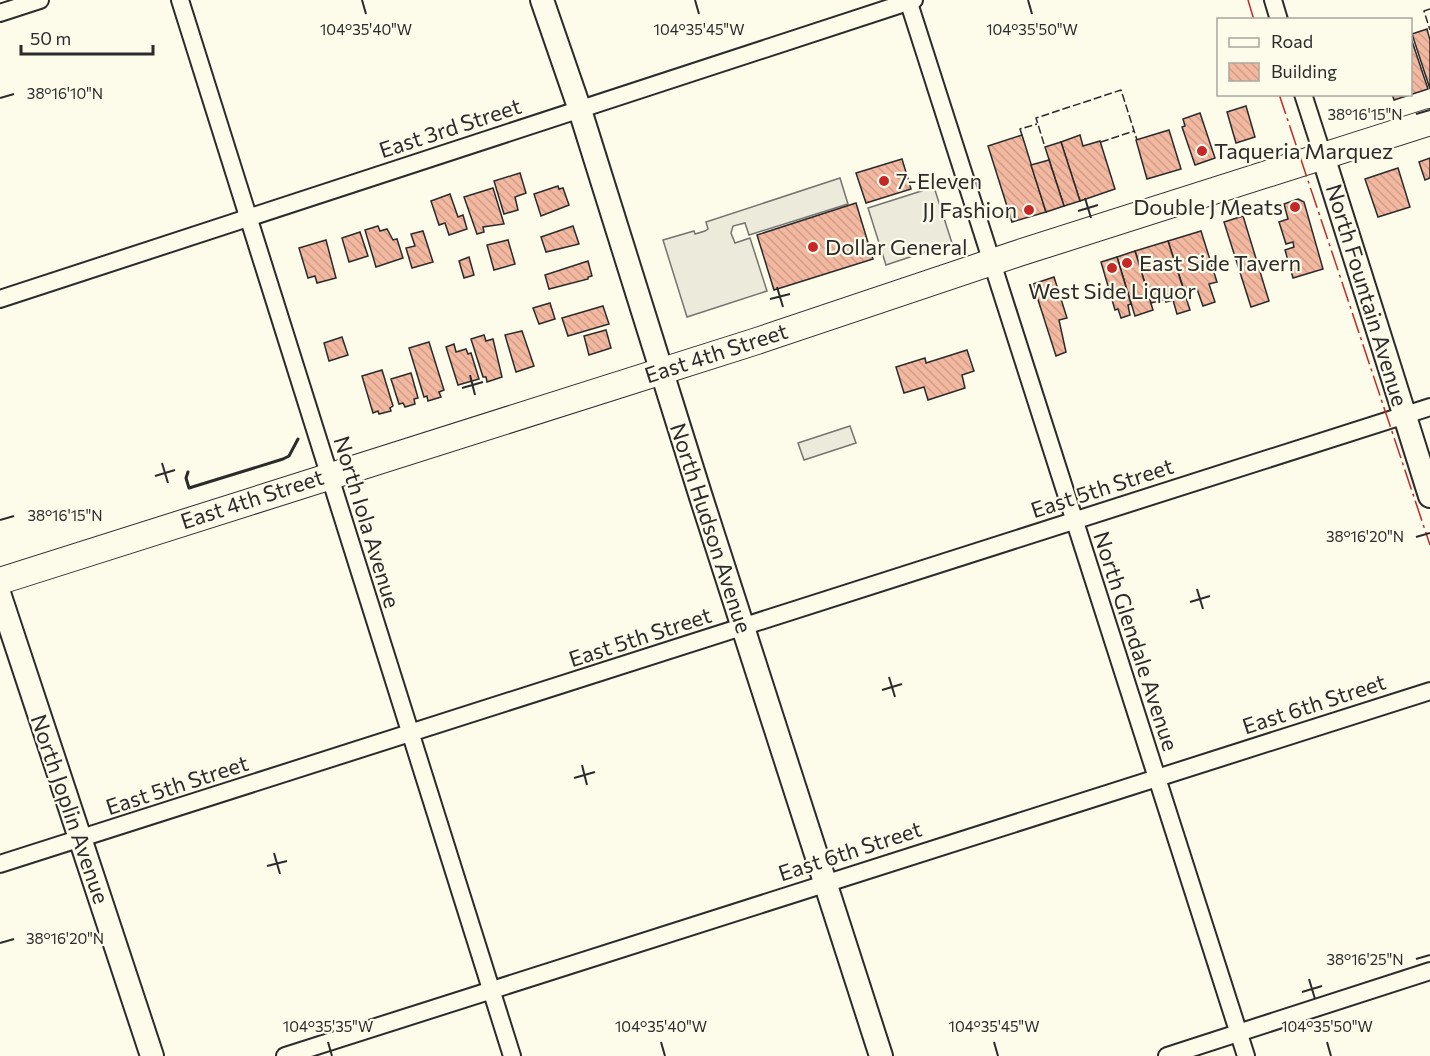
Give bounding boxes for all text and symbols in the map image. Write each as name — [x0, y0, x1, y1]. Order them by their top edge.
scale bar — [21, 18, 153, 56]
legend — [1217, 18, 1412, 96]
text: 104°35'40"W — [320, 20, 412, 38]
text: 104°35'45"W — [654, 20, 744, 38]
text: 104°35'50"W — [986, 20, 1078, 38]
text: 50 m — [30, 27, 71, 49]
text: Road — [1271, 30, 1313, 52]
text: Building — [1271, 60, 1337, 82]
text: 38°16'10"N — [27, 84, 103, 102]
street label: East 3rd Street — [375, 92, 524, 163]
text: 38°16'15"N — [1327, 105, 1403, 123]
place label: Taqueria Marquez — [1214, 137, 1393, 164]
marker: Taqueria Marquez — [1195, 144, 1209, 158]
place label: 7-Eleven — [896, 167, 982, 194]
marker: 7-Eleven — [877, 174, 891, 188]
street label: North Fountain Avenue — [1321, 181, 1414, 409]
place label: Double J Meats — [1133, 193, 1283, 220]
place label: JJ Fashion — [922, 196, 1017, 223]
marker: Double J Meats — [1288, 200, 1302, 214]
marker: JJ Fashion — [1022, 203, 1036, 217]
place label: Dollar General — [825, 233, 968, 260]
marker: Dollar General — [806, 240, 820, 254]
place label: East Side Tavern — [1139, 249, 1301, 276]
marker: East Side Tavern — [1120, 256, 1134, 270]
marker: West Side Liquor — [1105, 261, 1119, 275]
place label: West Side Liquor — [1028, 277, 1196, 304]
street label: East 4th Street — [641, 317, 791, 388]
street label: North Hudson Avenue — [665, 419, 758, 636]
street label: North Iola Avenue — [329, 433, 406, 611]
street label: East 5th Street — [1027, 452, 1177, 523]
street label: East 4th Street — [177, 463, 327, 534]
text: 38°16'15"N — [27, 506, 103, 524]
text: 38°16'20"N — [1326, 527, 1404, 545]
street label: North Glendale Avenue — [1088, 528, 1185, 754]
street label: East 5th Street — [565, 601, 715, 672]
street label: East 6th Street — [1239, 668, 1389, 739]
street label: North Joplin Avenue — [25, 711, 116, 907]
street label: East 5th Street — [102, 749, 252, 820]
street label: East 6th Street — [775, 815, 925, 886]
text: 38°16'20"N — [26, 929, 104, 947]
text: 38°16'25"N — [1326, 950, 1404, 968]
text: 104°35'35"W — [283, 1017, 373, 1035]
text: 104°35'40"W — [615, 1017, 707, 1035]
text: 104°35'45"W — [949, 1017, 1039, 1035]
text: 104°35'50"W — [1281, 1017, 1373, 1035]

